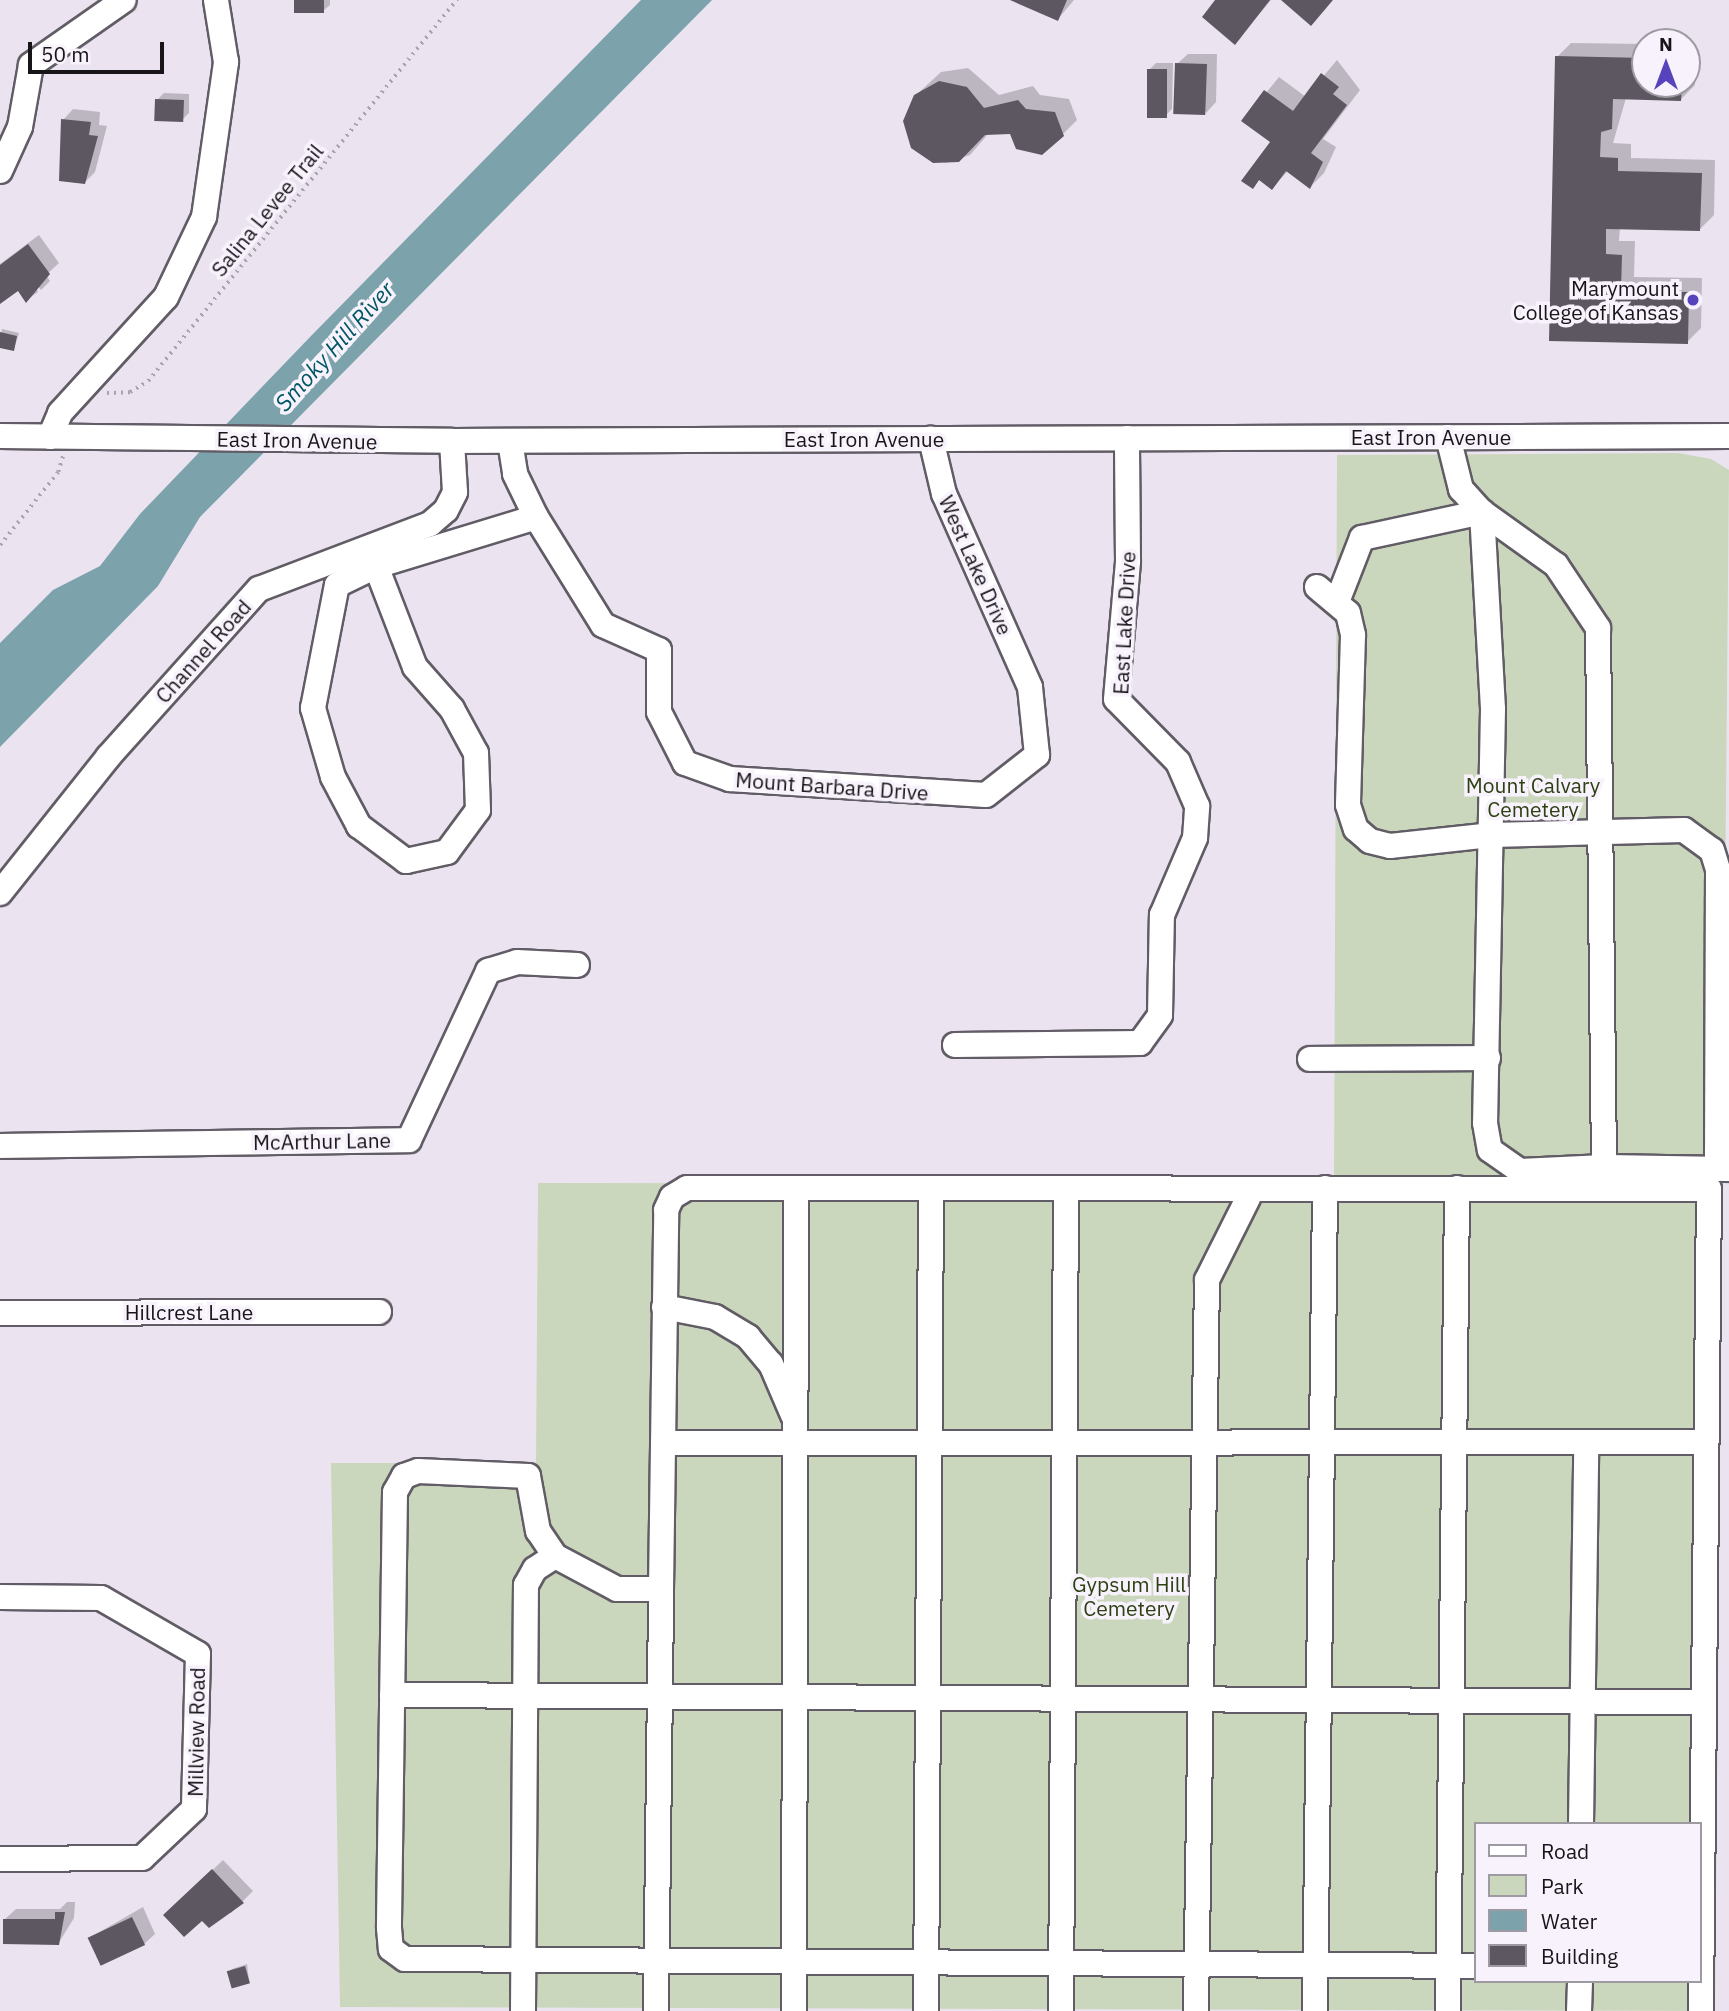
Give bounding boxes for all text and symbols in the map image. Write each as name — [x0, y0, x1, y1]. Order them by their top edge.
scale bar — [32, 28, 168, 72]
north arrow — [1631, 28, 1701, 98]
text: N — [1659, 32, 1673, 56]
text: 50 m — [41, 40, 90, 68]
street label: Salina Levee Trail — [206, 139, 328, 281]
place label: Marymount College of Kansas — [1513, 275, 1679, 325]
water label: Smoky Hill River — [269, 276, 399, 416]
marker: Marymount College of Kansas — [1685, 292, 1701, 308]
street label: East Iron Avenue — [1351, 424, 1511, 450]
street label: East Iron Avenue — [216, 426, 378, 454]
street label: East Iron Avenue — [784, 426, 944, 452]
street label: West Lake Drive — [934, 491, 1018, 639]
street label: East Lake Drive — [1108, 551, 1140, 695]
street label: Channel Road — [150, 594, 256, 708]
street label: Mount Barbara Drive — [735, 767, 929, 805]
park label: Mount Calvary Cemetery — [1466, 772, 1600, 822]
street label: McArthur Lane — [253, 1127, 391, 1155]
street label: Hillcrest Lane — [125, 1299, 253, 1325]
park label: Gypsum Hill Cemetery — [1072, 1571, 1186, 1621]
street label: Millview Road — [182, 1667, 210, 1797]
legend — [1474, 1822, 1701, 1983]
text: Road — [1541, 1837, 1589, 1865]
text: Park — [1541, 1872, 1584, 1900]
text: Water — [1541, 1907, 1597, 1935]
text: Building — [1541, 1942, 1618, 1970]

